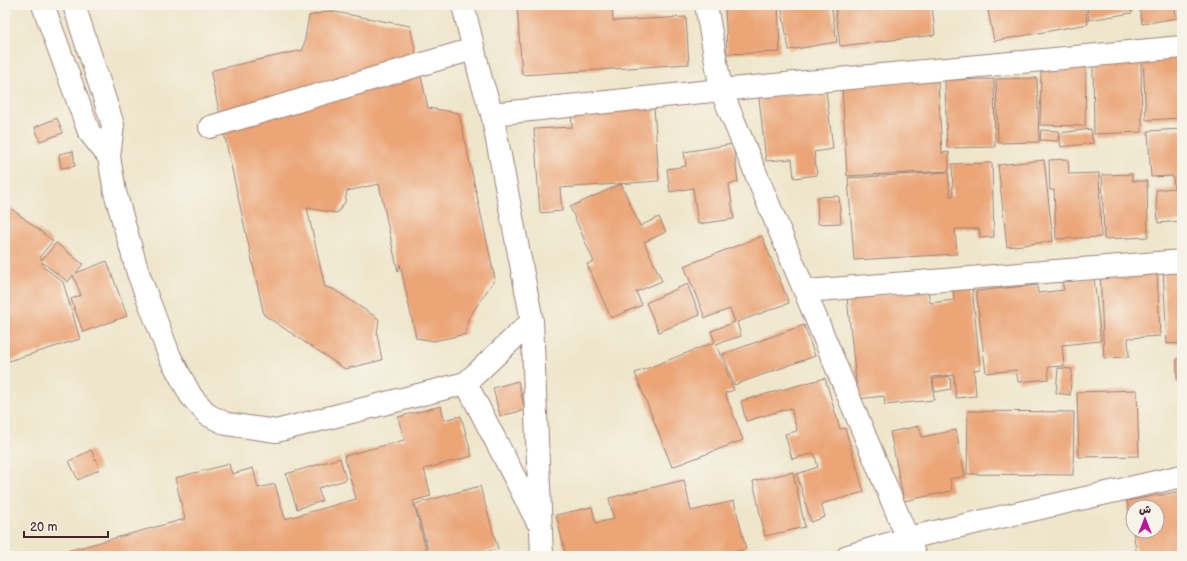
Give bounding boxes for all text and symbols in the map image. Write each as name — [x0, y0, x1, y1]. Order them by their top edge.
north arrow — [1125, 499, 1165, 539]
text: ش — [1139, 503, 1151, 516]
scale bar — [24, 513, 108, 539]
text: 20 m — [30, 520, 57, 535]

